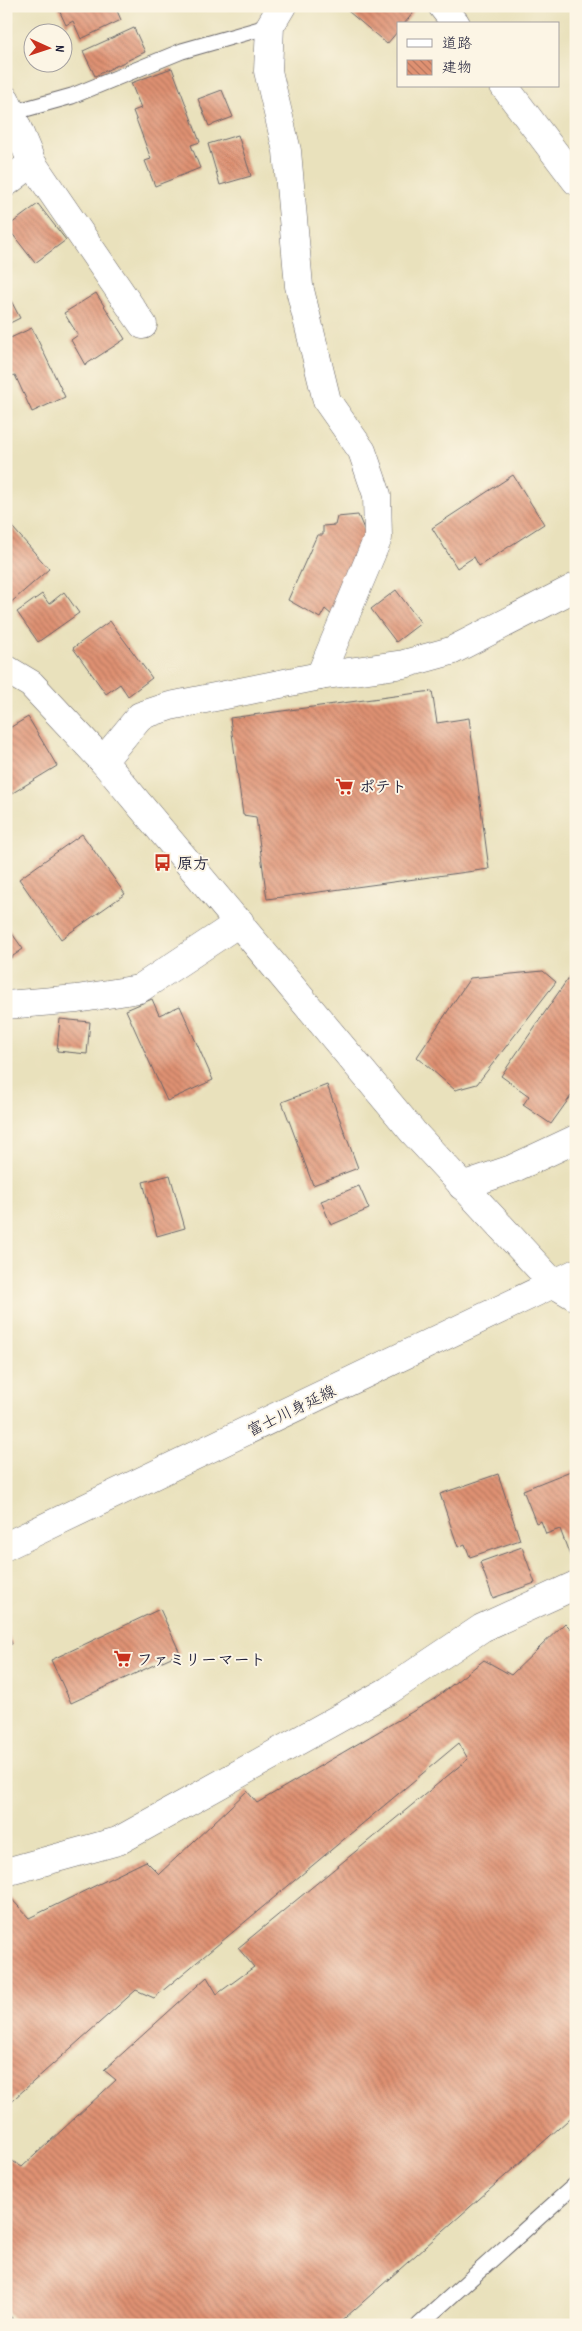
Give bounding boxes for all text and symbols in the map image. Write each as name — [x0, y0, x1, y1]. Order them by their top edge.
north arrow — [22, 22, 72, 72]
legend — [397, 22, 560, 88]
text: 道路 — [442, 34, 472, 56]
text: N — [49, 45, 69, 53]
text: 建物 — [442, 58, 472, 80]
supermarket icon: ポテト — [335, 776, 355, 796]
place label: ポテト — [359, 777, 407, 800]
bus stop icon: 原方 — [153, 853, 173, 873]
place label: 原方 — [177, 854, 209, 877]
street label: 富士川身延線 — [244, 1381, 340, 1444]
supermarket icon: ファミリーマート — [113, 1649, 133, 1669]
place label: ファミリーマート — [137, 1650, 266, 1673]

